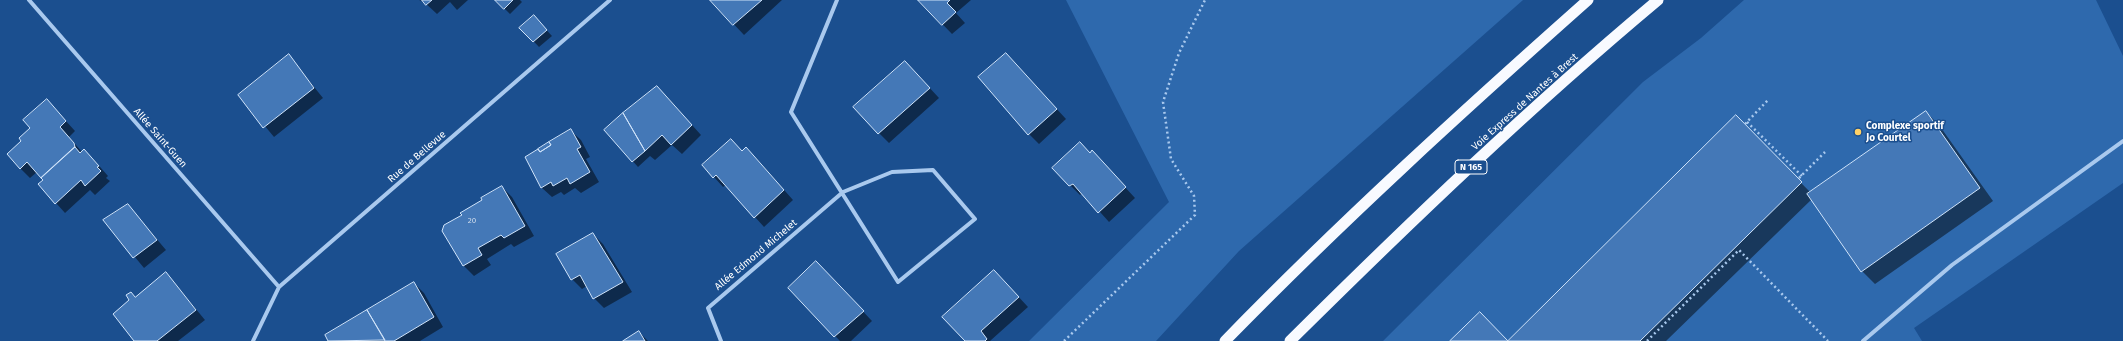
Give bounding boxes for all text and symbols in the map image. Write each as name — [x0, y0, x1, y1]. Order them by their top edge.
street label: Voie Express de Nantes à Brest — [1469, 51, 1581, 153]
street label: Allée Saint-Guen — [131, 106, 189, 170]
place label: Complexe sportif Jo Courtel — [1866, 120, 1944, 144]
marker: Complexe sportif Jo Courtel — [1853, 127, 1863, 137]
street label: Rue de Bellevue — [386, 129, 448, 185]
road number: N 165 — [1455, 160, 1487, 174]
house number: 20 — [468, 216, 476, 226]
street label: Allée Edmond Michelet — [712, 217, 800, 293]

